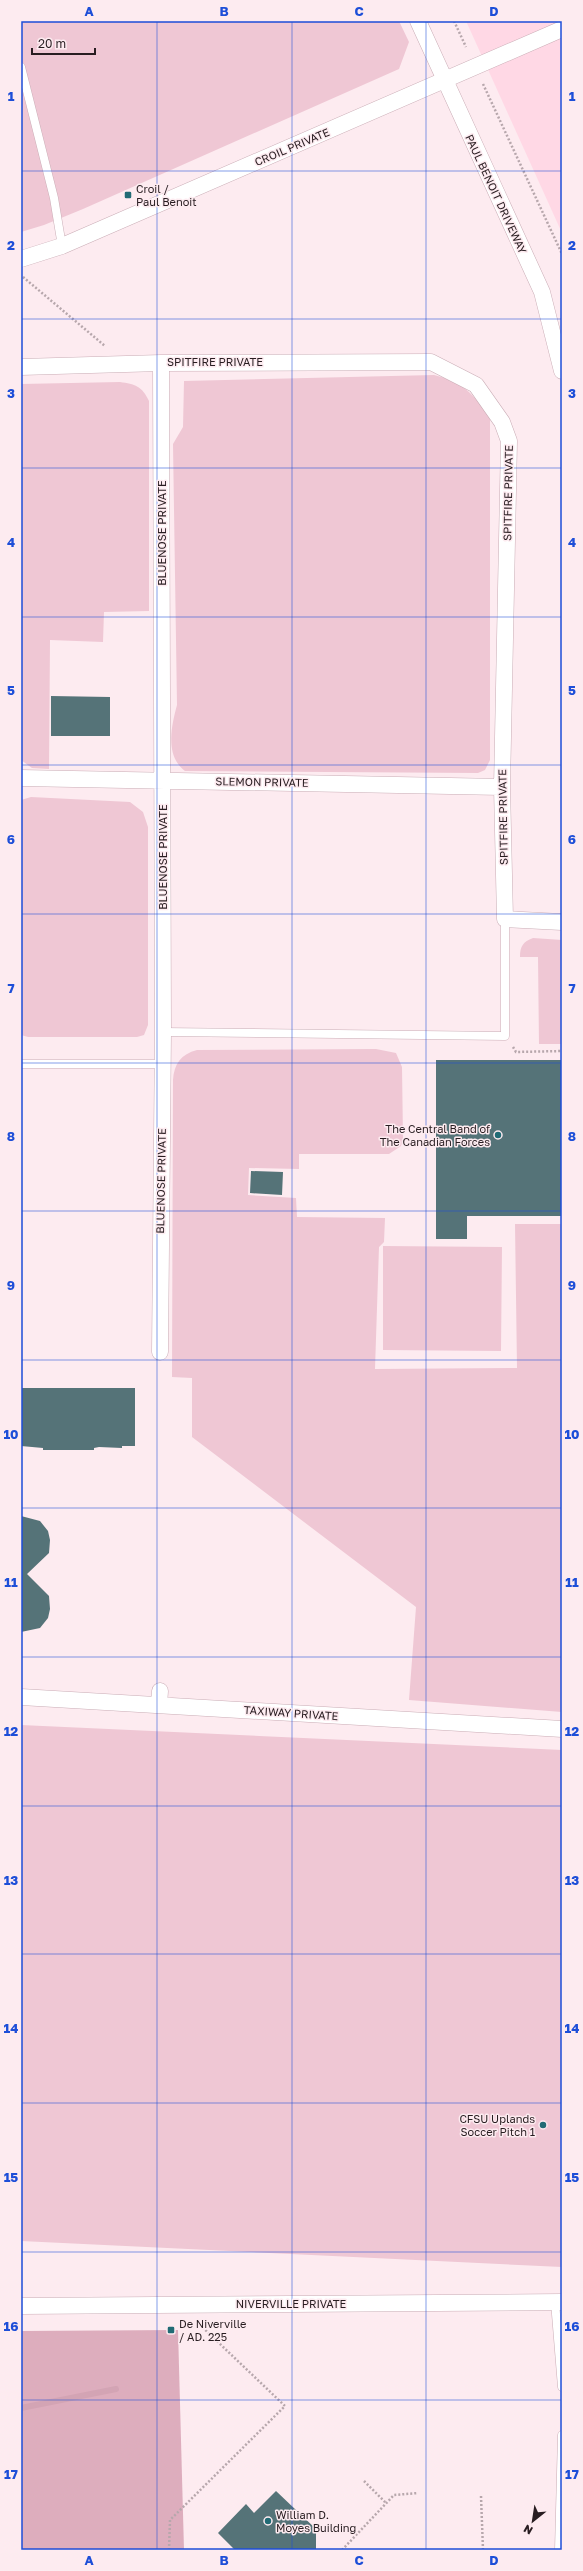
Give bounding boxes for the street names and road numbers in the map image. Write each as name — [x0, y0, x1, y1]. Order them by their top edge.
street label: CROIL PRIVATE — [252, 125, 331, 168]
street label: PAUL BENOIT DRIVEWAY — [463, 132, 530, 255]
street label: SPITFIRE PRIVATE — [167, 355, 263, 368]
street label: SPITFIRE PRIVATE — [500, 445, 515, 541]
street label: BLUENOSE PRIVATE — [155, 480, 168, 586]
street label: SPITFIRE PRIVATE — [495, 769, 510, 865]
street label: SLEMON PRIVATE — [215, 774, 309, 789]
street label: BLUENOSE PRIVATE — [156, 804, 169, 910]
street label: BLUENOSE PRIVATE — [153, 1128, 168, 1234]
street label: TAXIWAY PRIVATE — [243, 1703, 339, 1722]
street label: NIVERVILLE PRIVATE — [236, 2297, 347, 2310]

